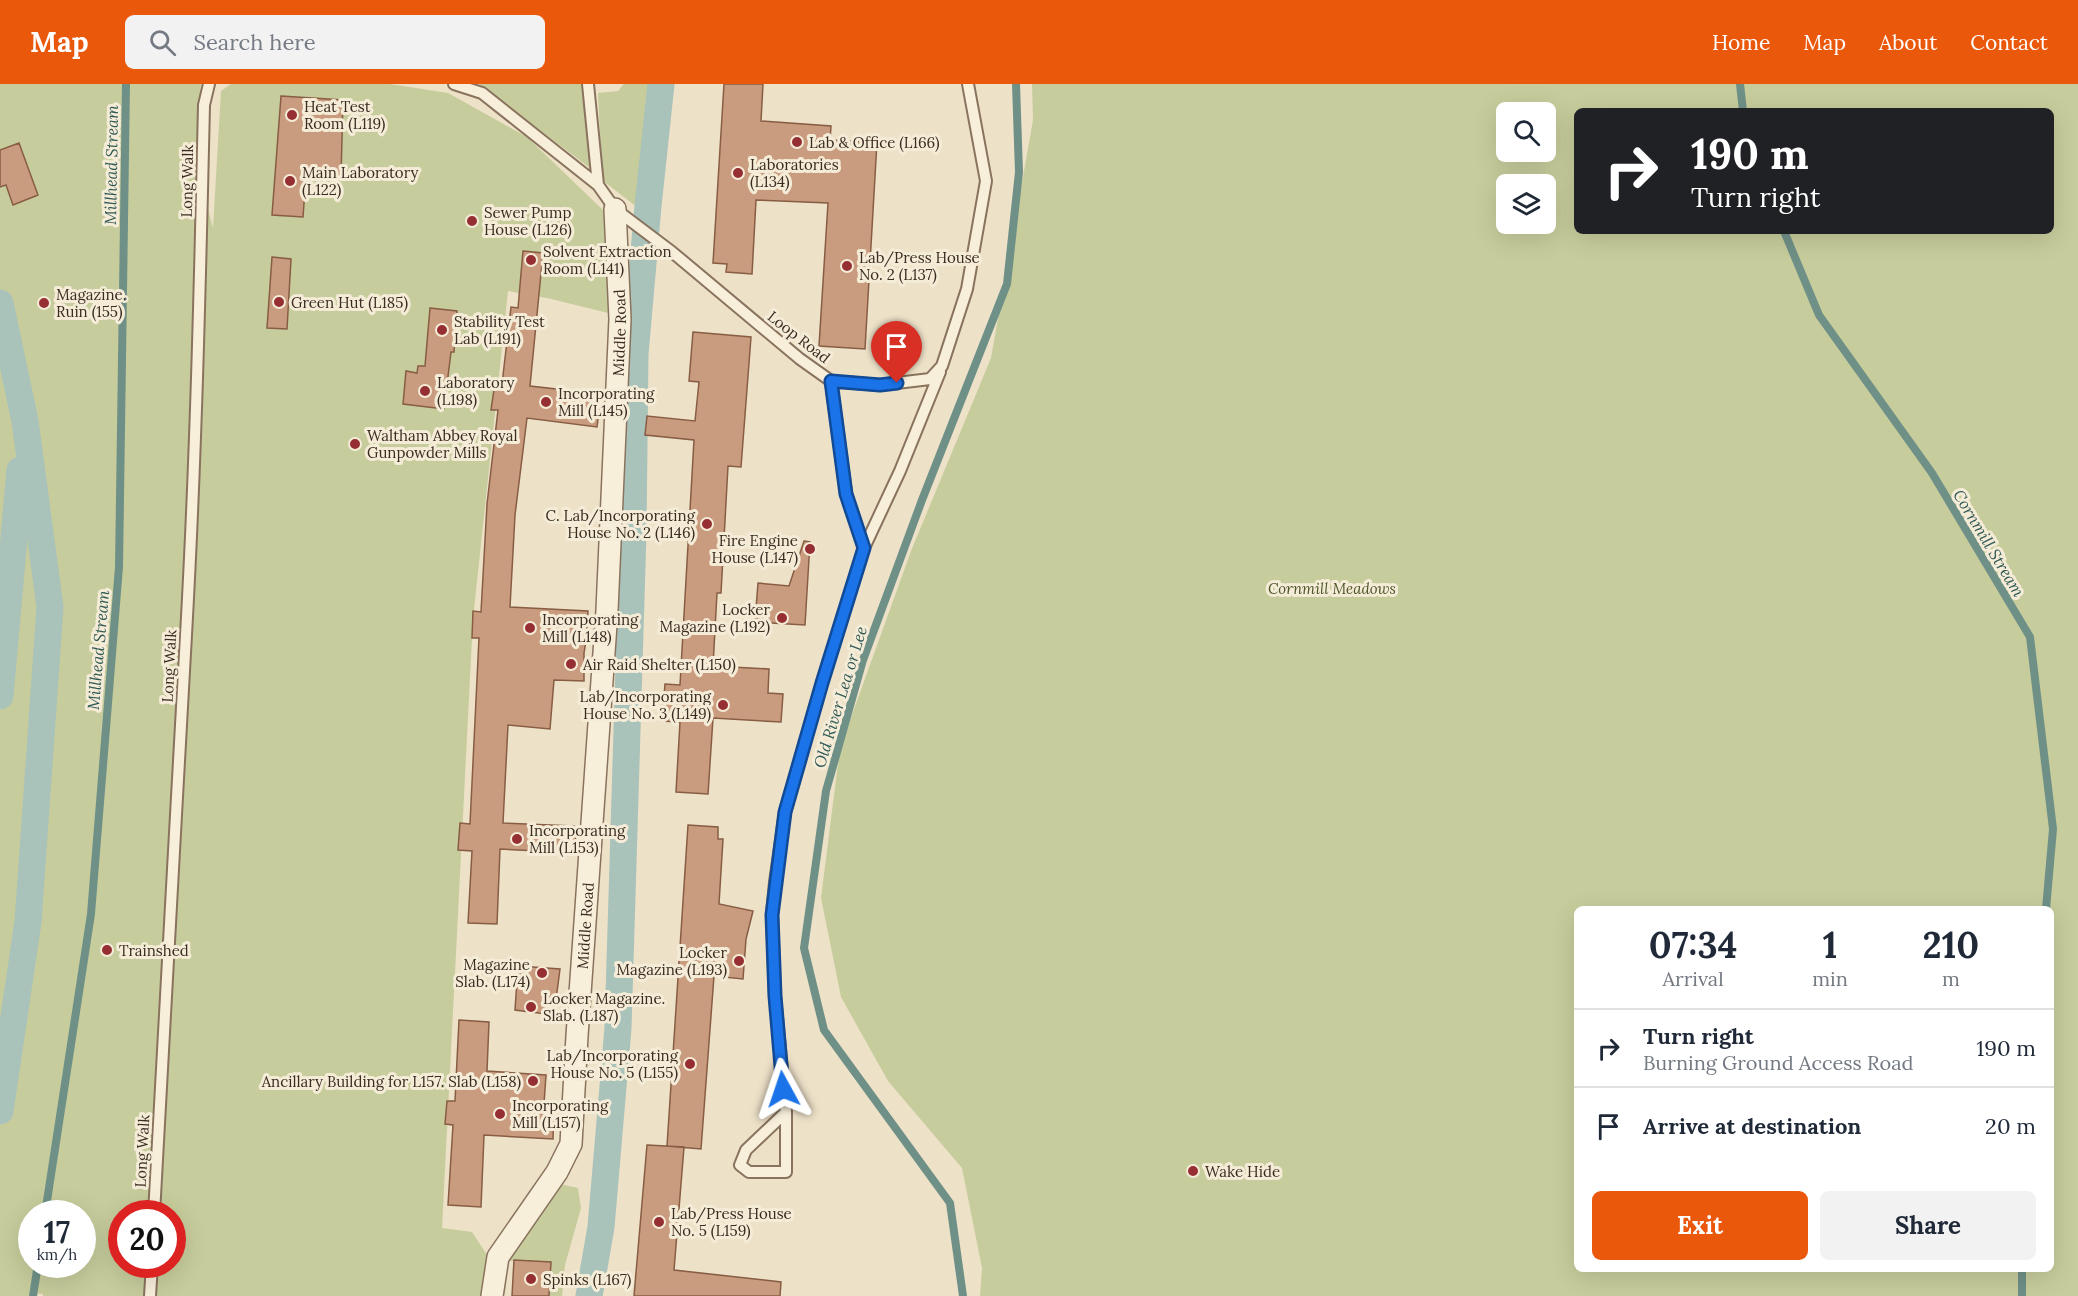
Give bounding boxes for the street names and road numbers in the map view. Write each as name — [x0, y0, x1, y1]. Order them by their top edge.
street label: Long Walk — [177, 144, 197, 218]
street label: Middle Road — [608, 289, 630, 377]
street label: Loop Road — [764, 307, 834, 367]
street label: Long Walk — [158, 629, 180, 703]
street label: Middle Road — [572, 882, 597, 970]
street label: Long Walk — [131, 1114, 153, 1188]

